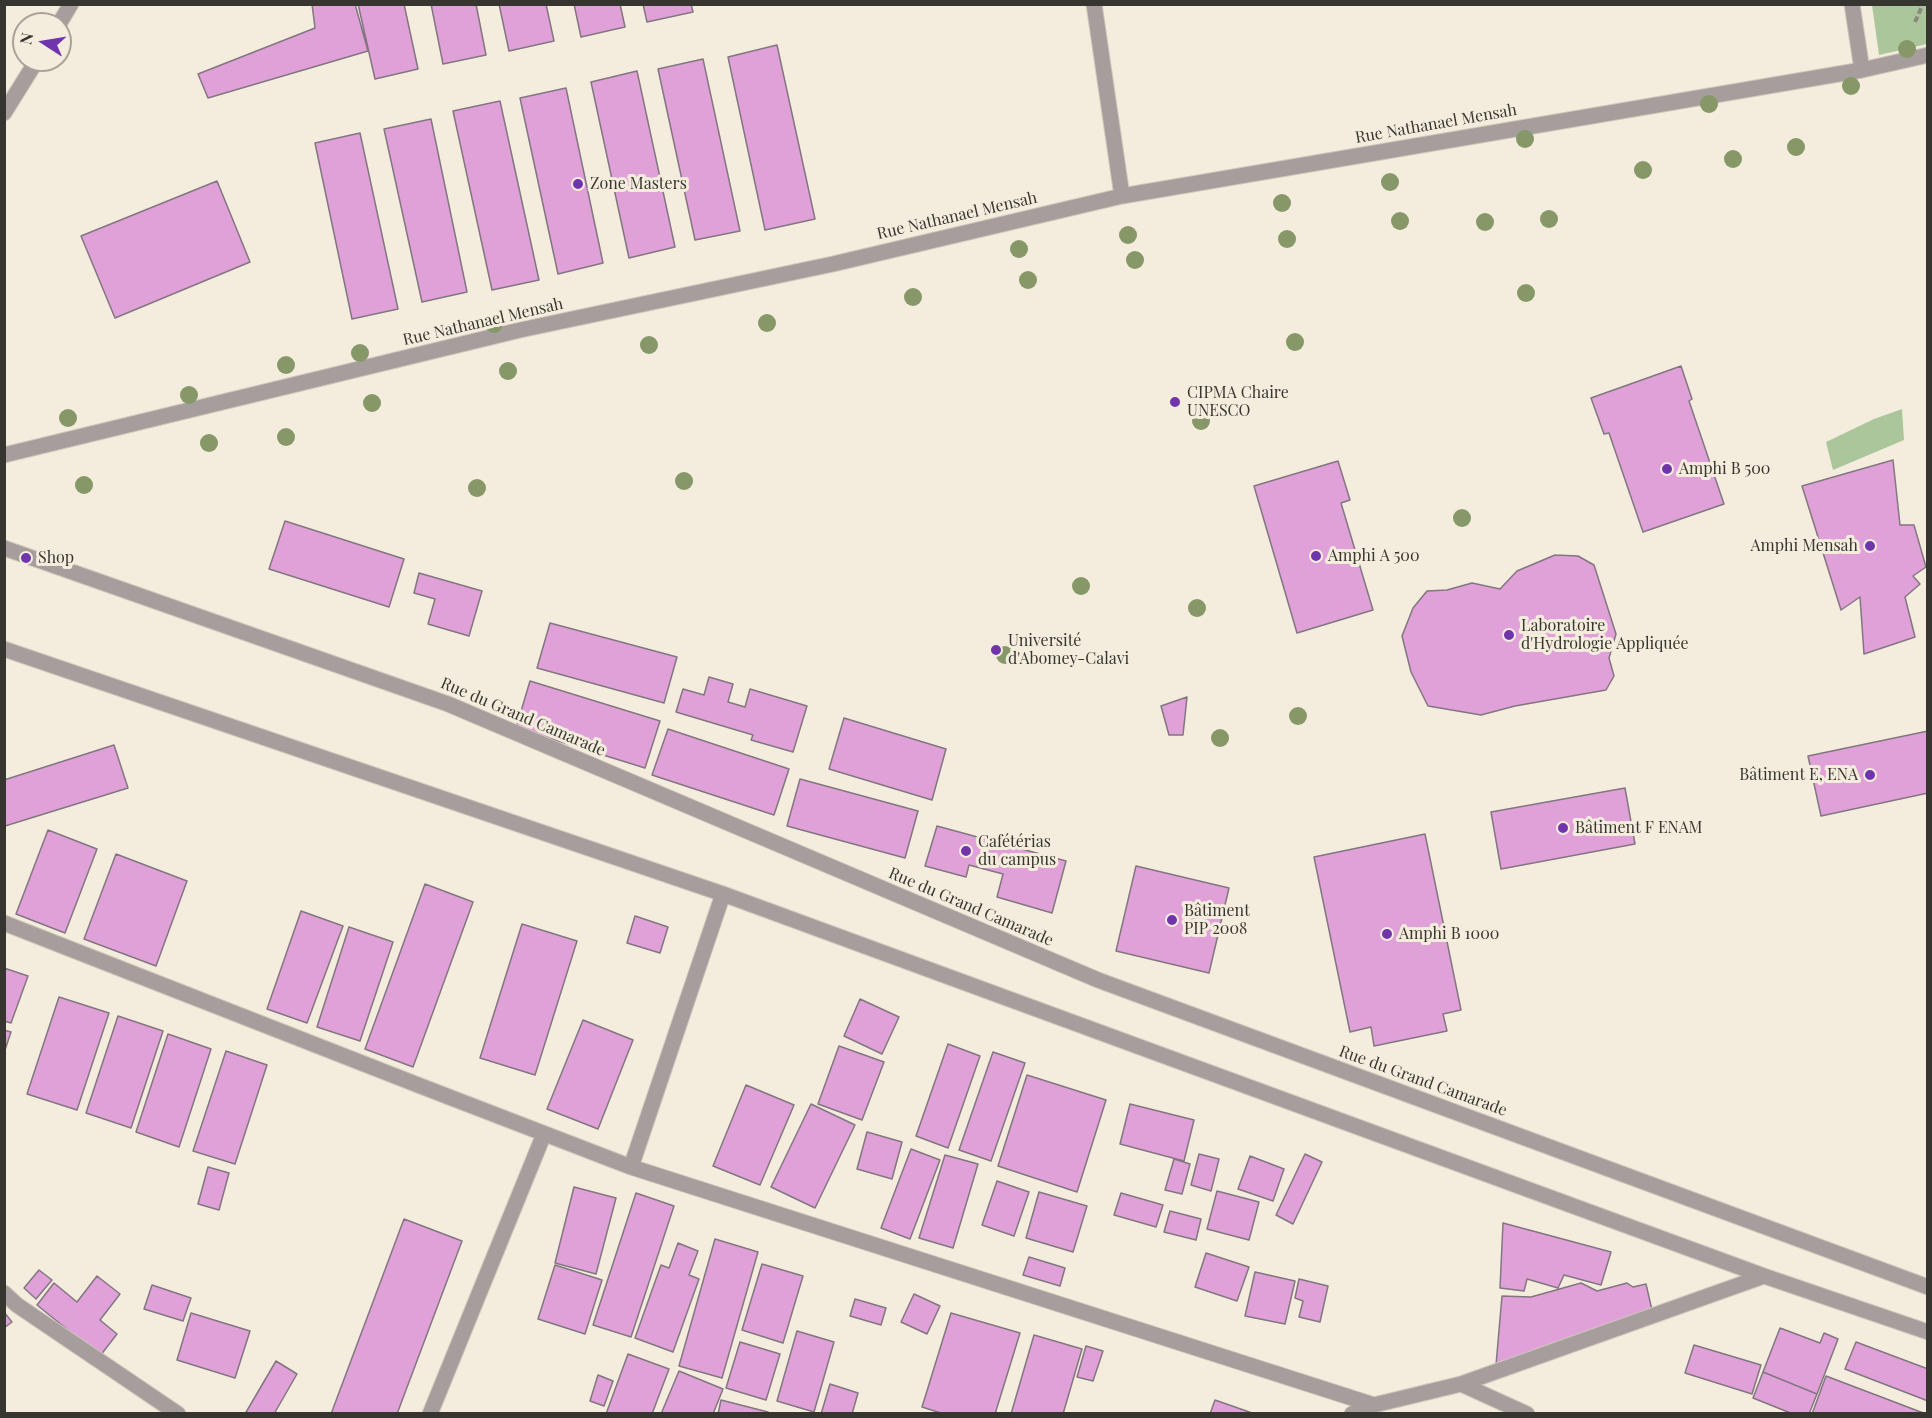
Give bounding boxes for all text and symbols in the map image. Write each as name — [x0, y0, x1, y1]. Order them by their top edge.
north arrow — [12, 12, 72, 72]
text: N — [14, 31, 37, 46]
street label: Rue Nathanael Mensah — [1354, 100, 1518, 148]
place label: Zone Masters — [590, 174, 687, 194]
marker: Zone Masters — [571, 177, 585, 191]
street label: Rue Nathanael Mensah — [875, 188, 1039, 244]
street label: Rue Nathanael Mensah — [401, 294, 565, 350]
place label: CIPMA Chaire UNESCO — [1187, 383, 1289, 421]
marker: CIPMA Chaire UNESCO — [1168, 395, 1182, 409]
place label: Amphi B 500 — [1679, 459, 1770, 479]
marker: Amphi B 500 — [1660, 462, 1674, 476]
place label: Amphi Mensah — [1751, 536, 1858, 556]
marker: Amphi Mensah — [1863, 539, 1877, 553]
place label: Amphi A 500 — [1328, 546, 1420, 566]
place label: Shop — [38, 548, 74, 568]
marker: Amphi A 500 — [1309, 549, 1323, 563]
marker: Shop — [19, 551, 33, 565]
place label: Laboratoire d'Hydrologie Appliquée — [1521, 616, 1689, 654]
marker: Laboratoire d'Hydrologie Appliquée — [1502, 628, 1516, 642]
place label: Université d'Abomey-Calavi — [1008, 631, 1129, 669]
marker: Université d'Abomey-Calavi — [989, 643, 1003, 657]
street label: Rue du Grand Camarade — [438, 674, 608, 760]
place label: Bâtiment E, ENA — [1739, 765, 1858, 785]
marker: Bâtiment E, ENA — [1863, 768, 1877, 782]
place label: Bâtiment F ENAM — [1575, 818, 1703, 838]
marker: Bâtiment F ENAM — [1556, 821, 1570, 835]
place label: Cafétérias du campus — [978, 832, 1056, 870]
marker: Cafétérias du campus — [959, 844, 973, 858]
street label: Rue du Grand Camarade — [886, 864, 1056, 950]
place label: Bâtiment PIP 2008 — [1184, 901, 1250, 939]
marker: Bâtiment PIP 2008 — [1165, 913, 1179, 927]
place label: Amphi B 1000 — [1399, 924, 1499, 944]
marker: Amphi B 1000 — [1380, 927, 1394, 941]
street label: Rue du Grand Camarade — [1336, 1042, 1510, 1120]

